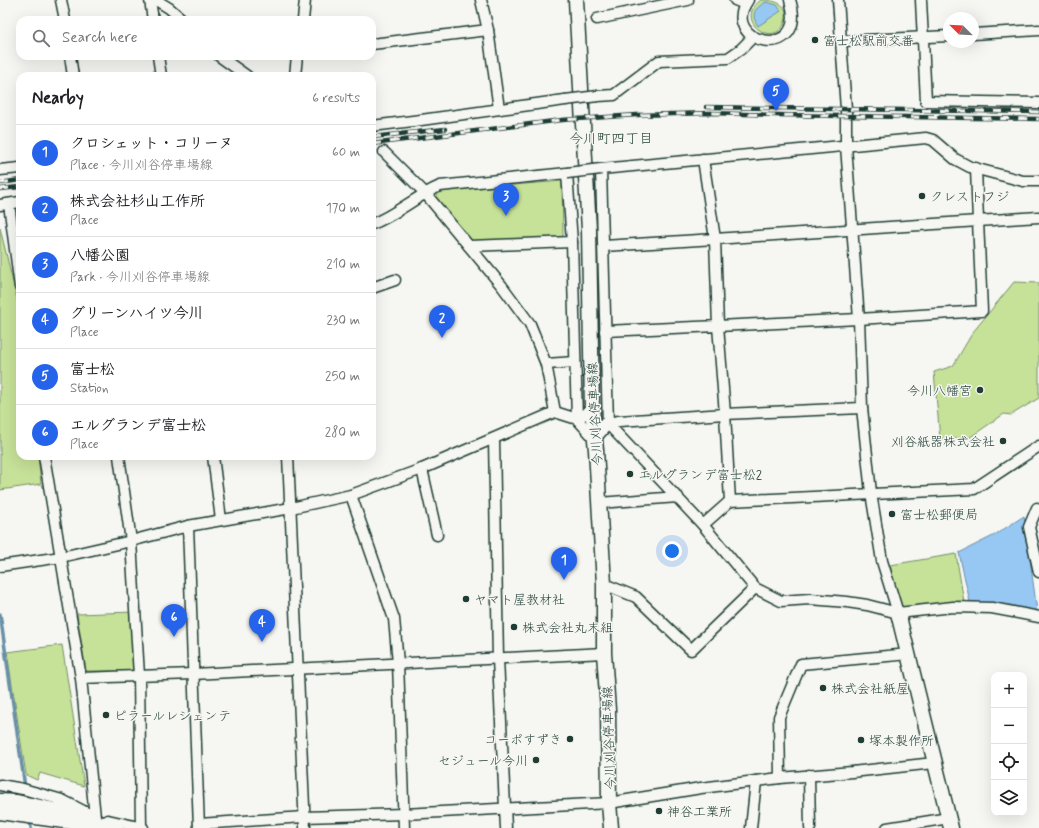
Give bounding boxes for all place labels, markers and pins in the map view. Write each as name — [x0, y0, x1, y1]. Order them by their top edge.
place label: 富士松駅前交番 — [823, 33, 914, 50]
marker: 富士松駅前交番 — [810, 35, 820, 45]
pin: 5 — [763, 78, 789, 111]
pin: 3 — [493, 183, 519, 216]
place label: クレストフジ — [930, 189, 1009, 206]
marker: クレストフジ — [917, 191, 927, 201]
pin: 2 — [429, 305, 455, 338]
place label: 今川八幡宮 — [907, 383, 972, 400]
marker: 今川八幡宮 — [975, 385, 985, 395]
place label: 刈谷紙器株式会社 — [891, 434, 995, 451]
marker: 刈谷紙器株式会社 — [998, 436, 1008, 446]
place label: エルグランデ富士松2 — [638, 467, 763, 484]
marker: エルグランデ富士松2 — [625, 469, 635, 479]
place label: 富士松郵便局 — [900, 507, 978, 524]
marker: 富士松郵便局 — [887, 509, 897, 519]
pin: 1 — [551, 547, 577, 580]
place label: ヤマト屋教材社 — [474, 592, 565, 609]
marker: ヤマト屋教材社 — [461, 594, 471, 604]
pin: 6 — [161, 604, 187, 637]
pin: 4 — [249, 609, 275, 642]
place label: 株式会社丸末組 — [522, 620, 613, 637]
marker: 株式会社丸末組 — [509, 622, 519, 632]
place label: 株式会社紙屋 — [831, 681, 909, 698]
marker: 株式会社紙屋 — [818, 683, 828, 693]
place label: ピラールレシェンテ — [114, 708, 231, 725]
marker: ピラールレシェンテ — [101, 710, 111, 720]
place label: コーポすずき — [484, 732, 562, 749]
place label: 塚本製作所 — [869, 733, 934, 750]
marker: コーポすずき — [565, 734, 575, 744]
marker: 塚本製作所 — [856, 735, 866, 745]
place label: セジュール今川 — [438, 753, 528, 770]
marker: セジュール今川 — [531, 755, 541, 765]
place label: 神谷工業所 — [667, 804, 732, 821]
marker: 神谷工業所 — [654, 806, 664, 816]

